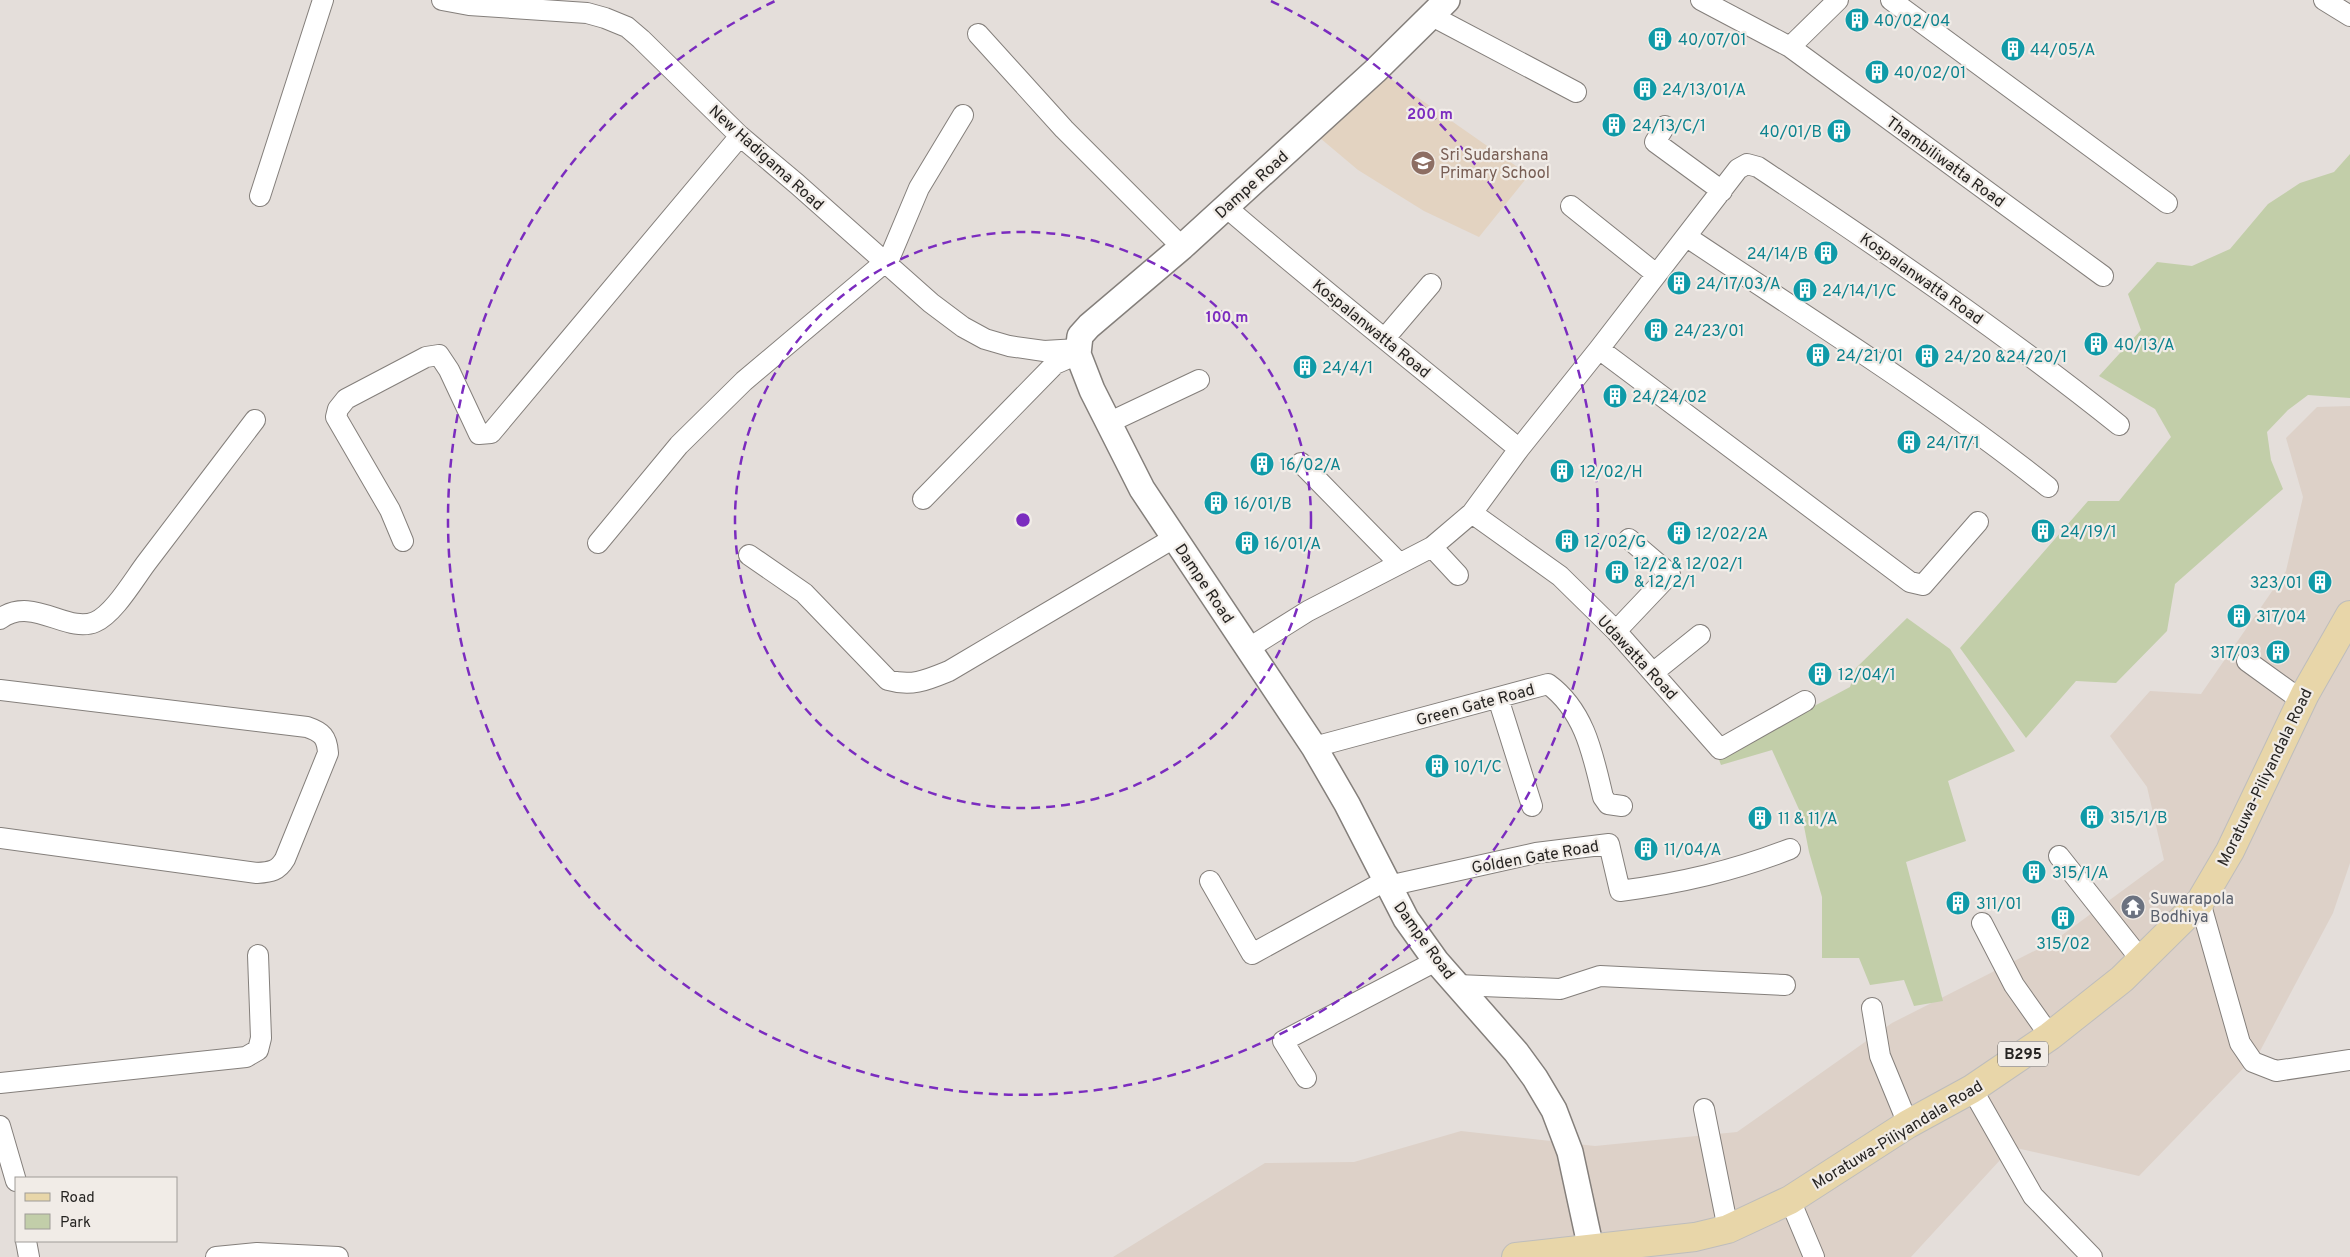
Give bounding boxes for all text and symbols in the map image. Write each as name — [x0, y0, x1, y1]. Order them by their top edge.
building icon: 40/02/04 — [1844, 7, 1870, 33]
place label: 40/02/04 — [1874, 12, 1950, 32]
building icon: 40/07/01 — [1647, 26, 1673, 52]
place label: 40/07/01 — [1678, 31, 1747, 51]
building icon: 44/05/A — [2000, 36, 2026, 62]
place label: 44/05/A — [2030, 41, 2095, 61]
building icon: 40/02/01 — [1864, 59, 1890, 85]
place label: 40/02/01 — [1894, 64, 1966, 84]
building icon: 24/13/01/A — [1632, 76, 1658, 102]
place label: 24/13/01/A — [1662, 81, 1746, 101]
street label: New Hadigama Road — [704, 102, 827, 215]
text: 200 m — [1407, 106, 1453, 125]
building icon: 24/13/C/1 — [1601, 112, 1627, 138]
street label: Thambiliwatta Road — [1881, 113, 2008, 213]
place label: 24/13/C/1 — [1632, 117, 1706, 137]
building icon: 40/01/B — [1826, 118, 1852, 144]
place label: 40/01/B — [1759, 123, 1822, 143]
place label: Sri Sudarshana Primary School — [1440, 146, 1550, 184]
street label: Dampe Road — [1212, 147, 1293, 224]
school or university icon: Sri Sudarshana Primary School — [1410, 150, 1436, 176]
street label: Kospalanwatta Road — [1855, 230, 1986, 330]
building icon: 24/14/B — [1813, 240, 1839, 266]
place label: 24/14/B — [1747, 245, 1808, 265]
building icon: 24/17/03/A — [1666, 270, 1692, 296]
place label: 24/17/03/A — [1696, 275, 1781, 295]
street label: Kospalanwatta Road — [1308, 276, 1434, 383]
building icon: 24/14/1/C — [1792, 277, 1818, 303]
place label: 24/14/1/C — [1822, 282, 1897, 302]
text: 100 m — [1206, 309, 1248, 328]
building icon: 24/23/01 — [1643, 317, 1669, 343]
place label: 24/23/01 — [1674, 322, 1744, 342]
building icon: 40/13/A — [2083, 331, 2109, 357]
place label: 40/13/A — [2114, 336, 2175, 356]
building icon: 24/21/01 — [1805, 342, 1831, 368]
building icon: 24/20 &24/20/1 — [1914, 343, 1940, 369]
place label: 24/21/01 — [1836, 347, 1903, 367]
place label: 24/20 &24/20/1 — [1944, 348, 2067, 368]
building icon: 24/4/1 — [1292, 354, 1318, 380]
place label: 24/4/1 — [1322, 359, 1373, 379]
building icon: 24/24/02 — [1602, 383, 1628, 409]
place label: 24/24/02 — [1632, 388, 1707, 408]
building icon: 24/17/1 — [1896, 429, 1922, 455]
place label: 24/17/1 — [1926, 434, 1980, 454]
building icon: 16/02/A — [1249, 451, 1275, 477]
place label: 16/02/A — [1280, 456, 1341, 476]
building icon: 12/02/H — [1549, 458, 1575, 484]
place label: 12/02/H — [1580, 463, 1643, 483]
building icon: 16/01/B — [1203, 490, 1229, 516]
place label: 16/01/B — [1234, 495, 1292, 515]
centre of rings — [1014, 511, 1032, 529]
building icon: 24/19/1 — [2030, 518, 2056, 544]
building icon: 12/02/2A — [1666, 520, 1692, 546]
place label: 24/19/1 — [2060, 523, 2117, 543]
place label: 12/02/2A — [1696, 525, 1768, 545]
building icon: 12/02/G — [1554, 528, 1580, 554]
building icon: 16/01/A — [1234, 530, 1260, 556]
place label: 12/02/G — [1584, 533, 1646, 553]
place label: 16/01/A — [1264, 535, 1321, 555]
street label: Dampe Road — [1169, 541, 1237, 628]
place label: 12/2 & 12/02/1 & 12/2/1 — [1634, 555, 1743, 593]
building icon: 12/2 & 12/02/1 & 12/2/1 — [1604, 559, 1630, 585]
building icon: 323/01 — [2307, 569, 2333, 595]
place label: 323/01 — [2250, 574, 2302, 594]
building icon: 317/04 — [2226, 603, 2252, 629]
place label: 317/04 — [2256, 608, 2306, 628]
street label: Udawatta Road — [1592, 612, 1681, 705]
building icon: 317/03 — [2265, 639, 2291, 665]
place label: 317/03 — [2210, 644, 2260, 664]
building icon: 12/04/1 — [1807, 661, 1833, 687]
place label: 12/04/1 — [1838, 666, 1896, 686]
street label: Green Gate Road — [1414, 681, 1537, 731]
street label: Moratuwa-Piliyandala Road — [2214, 686, 2318, 870]
building icon: 10/1/C — [1424, 753, 1450, 779]
place label: 10/1/C — [1454, 758, 1502, 778]
building icon: 315/1/B — [2079, 804, 2105, 830]
building icon: 11 & 11/A — [1747, 805, 1773, 831]
place label: 315/1/B — [2110, 809, 2168, 829]
place label: 11 & 11/A — [1778, 810, 1838, 830]
building icon: 11/04/A — [1633, 836, 1659, 862]
street label: Golden Gate Road — [1470, 837, 1601, 879]
place label: 11/04/A — [1664, 841, 1722, 861]
building icon: 315/1/A — [2021, 859, 2047, 885]
place label: 315/1/A — [2052, 864, 2109, 884]
building icon: 311/01 — [1945, 890, 1971, 916]
place label: Suwarapola Bodhiya — [2150, 890, 2234, 928]
temple icon: Suwarapola Bodhiya — [2120, 894, 2146, 920]
place label: 311/01 — [1976, 895, 2022, 915]
street label: Dampe Road — [1388, 898, 1458, 984]
building icon: 315/02 — [2050, 905, 2076, 931]
place label: 315/02 — [2036, 935, 2090, 955]
road number: B295 — [1998, 1042, 2048, 1066]
street label: Moratuwa-Piliyandala Road — [1809, 1077, 1987, 1195]
legend — [15, 1177, 178, 1242]
text: Road — [60, 1189, 95, 1208]
text: Park — [60, 1214, 91, 1233]

